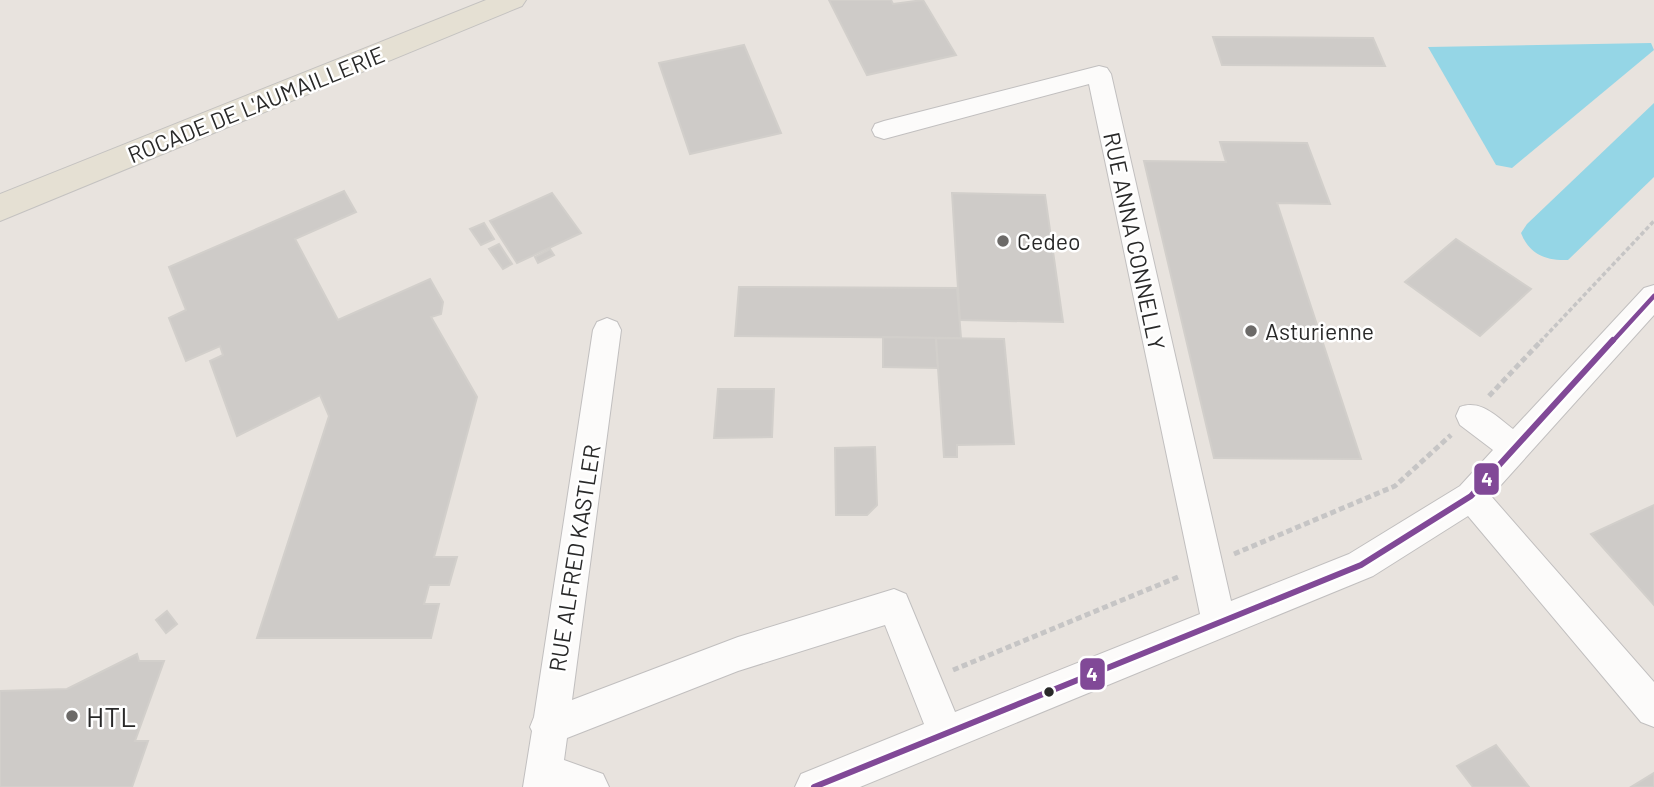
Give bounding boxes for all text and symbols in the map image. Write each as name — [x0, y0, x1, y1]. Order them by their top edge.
street label: ROCADE DE L'AUMAILLERIE — [123, 40, 389, 168]
street label: RUE ANNA CONNELLY — [1098, 129, 1172, 353]
place label: Cedeo — [1017, 227, 1081, 255]
marker: Cedeo — [995, 233, 1011, 249]
place label: Asturienne — [1265, 317, 1374, 345]
marker: Asturienne — [1243, 323, 1259, 339]
street label: RUE ALFRED KASTLER — [542, 443, 606, 673]
line badge: 4 — [1473, 462, 1500, 496]
text: 4 — [1481, 467, 1493, 490]
line badge: 4 — [1079, 657, 1106, 691]
text: 4 — [1086, 662, 1098, 685]
unlabelled marker — [1042, 685, 1056, 699]
place label: HTL — [86, 699, 136, 733]
marker: HTL — [64, 708, 80, 724]

